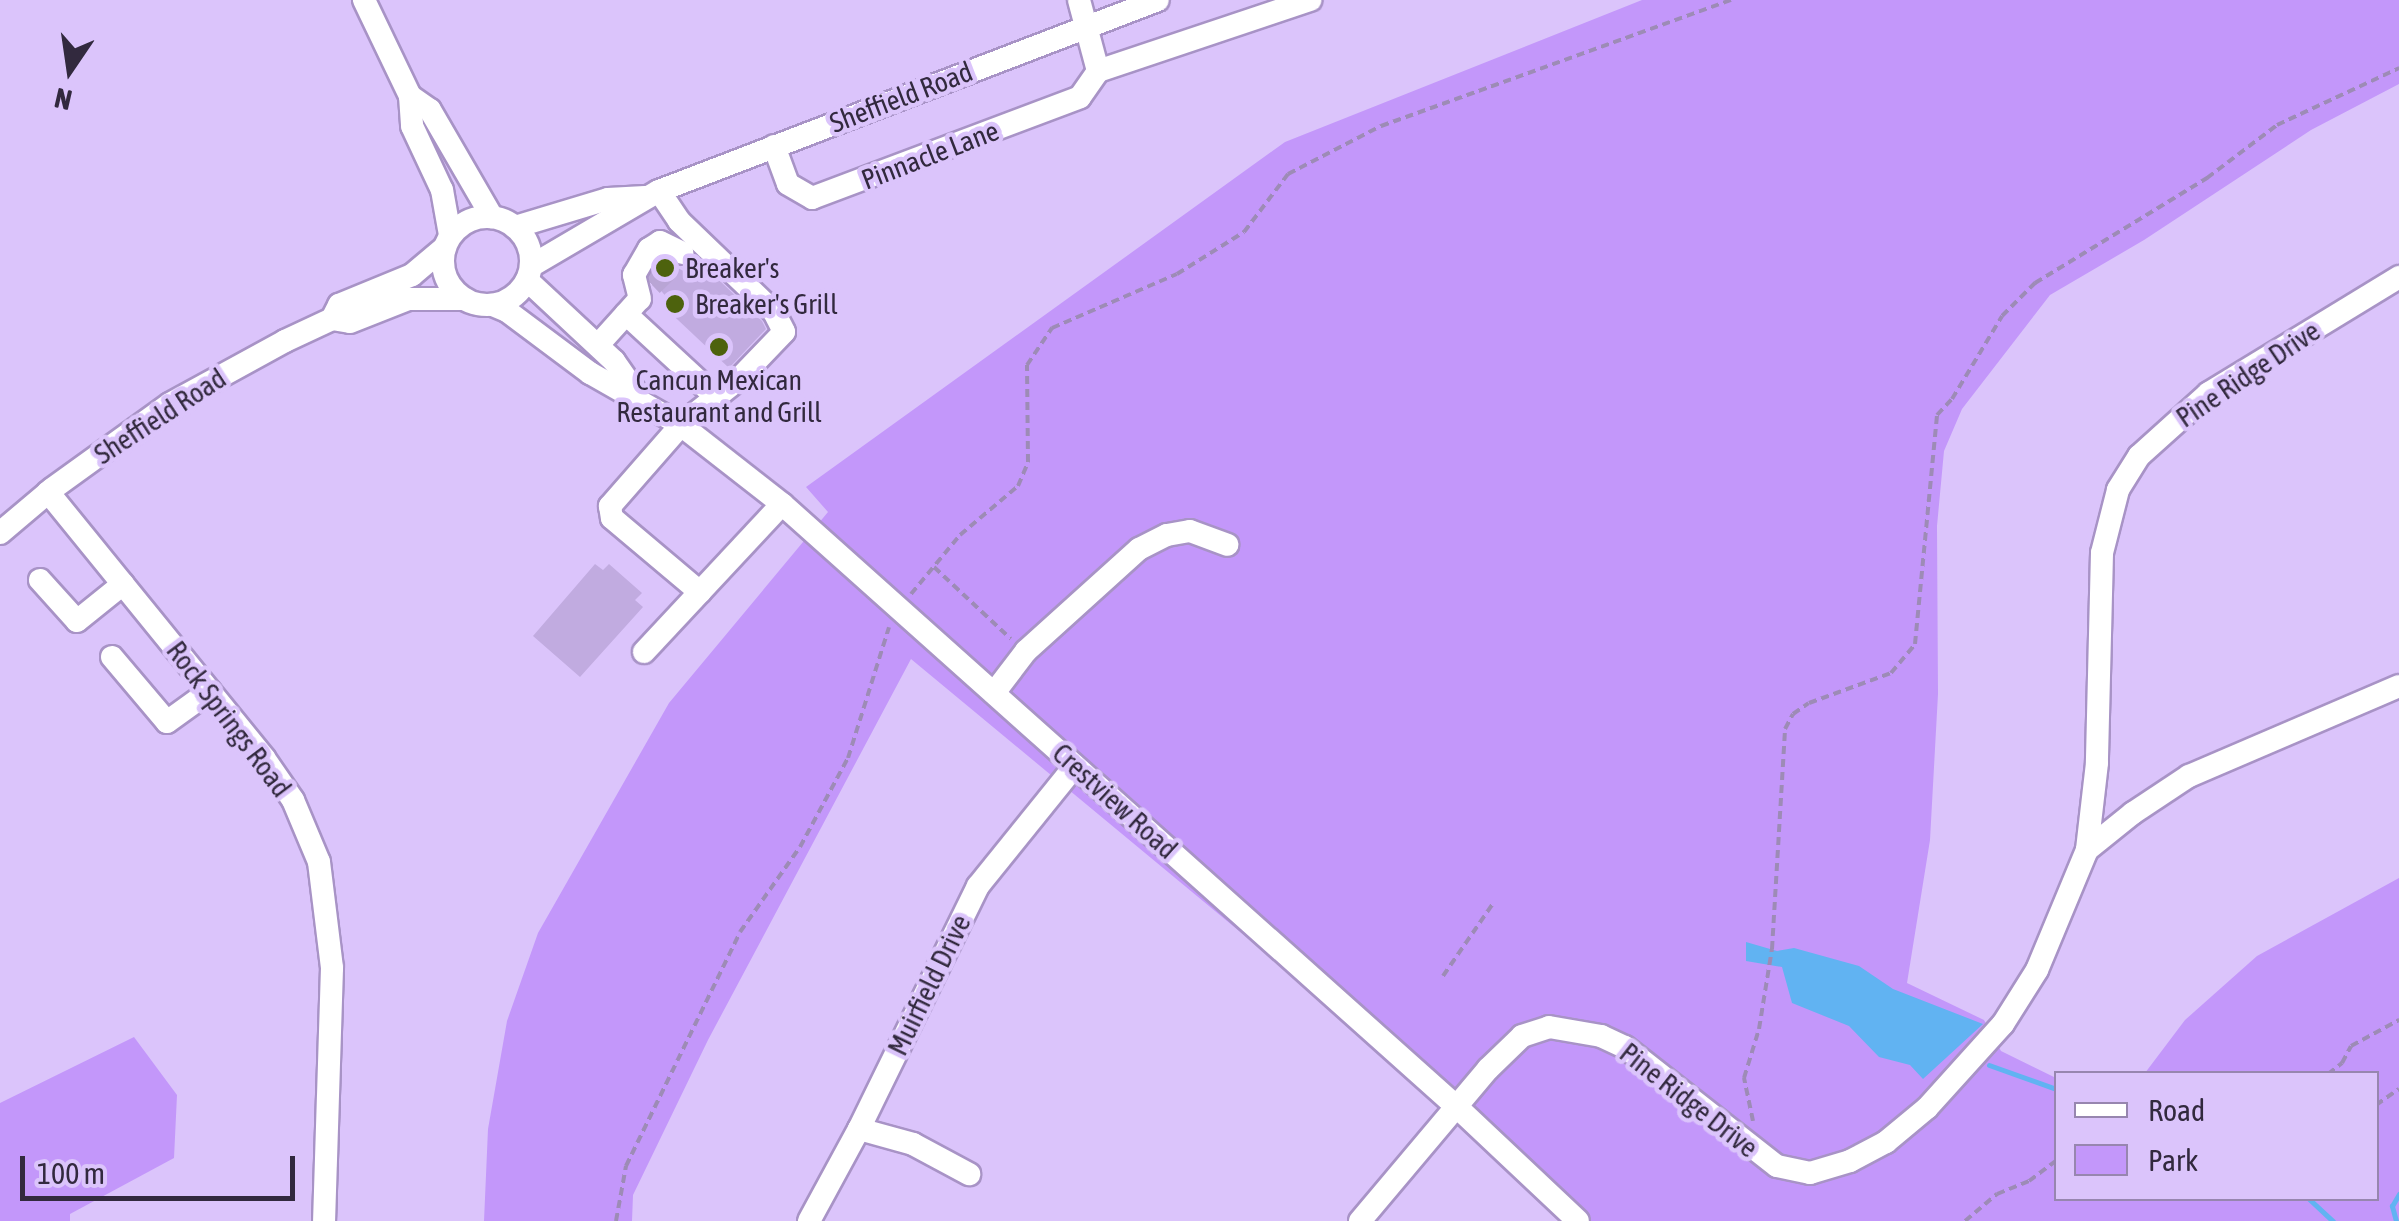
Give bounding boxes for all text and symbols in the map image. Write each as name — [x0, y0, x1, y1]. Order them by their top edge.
north arrow — [20, 20, 120, 120]
street label: Sheffield Road — [825, 54, 977, 140]
text: N — [52, 82, 75, 117]
street label: Pinnacle Lane — [857, 114, 1003, 196]
place label: Breaker's — [685, 251, 779, 285]
marker: Breaker's — [654, 257, 676, 279]
place label: Breaker's Grill — [695, 287, 838, 321]
marker: Breaker's Grill — [664, 293, 686, 315]
street label: Pine Ridge Drive — [2170, 314, 2326, 434]
marker: Cancun Mexican Restaurant and Grill — [708, 336, 730, 358]
street label: Sheffield Road — [88, 361, 232, 471]
place label: Cancun Mexican Restaurant and Grill — [616, 363, 822, 429]
street label: Rock Springs Road — [160, 635, 298, 803]
street label: Crestview Road — [1046, 736, 1184, 866]
street label: Muirfield Drive — [881, 909, 977, 1061]
street label: Pine Ridge Drive — [1613, 1036, 1765, 1164]
legend — [2054, 1071, 2379, 1201]
text: Road — [2148, 1093, 2205, 1127]
scale bar — [25, 1136, 300, 1198]
text: Park — [2148, 1143, 2198, 1177]
text: 100 m — [37, 1156, 105, 1190]

